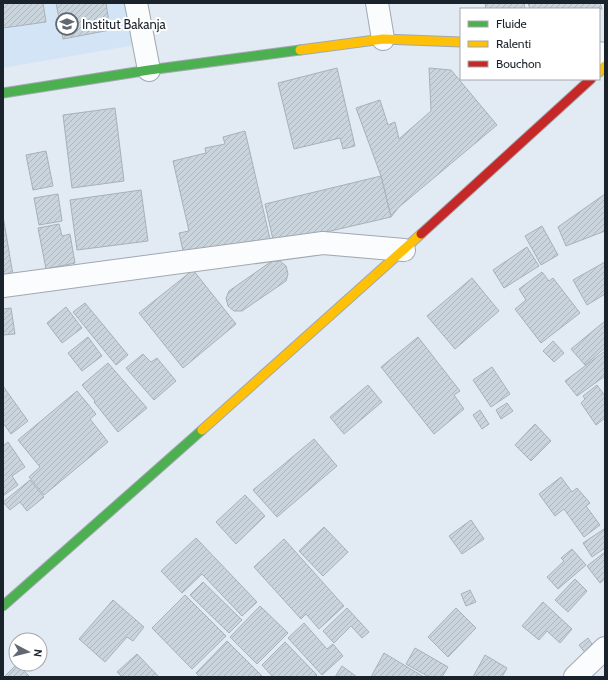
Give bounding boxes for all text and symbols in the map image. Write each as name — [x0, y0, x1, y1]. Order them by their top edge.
legend — [460, 8, 600, 80]
school or university icon: Institut Bakanja — [54, 11, 80, 37]
place label: Institut Bakanja — [82, 16, 167, 33]
text: Fluide — [496, 16, 527, 31]
text: Ralenti — [496, 36, 531, 51]
text: Bouchon — [496, 56, 542, 71]
north arrow — [8, 632, 48, 672]
text: N — [31, 649, 45, 658]

